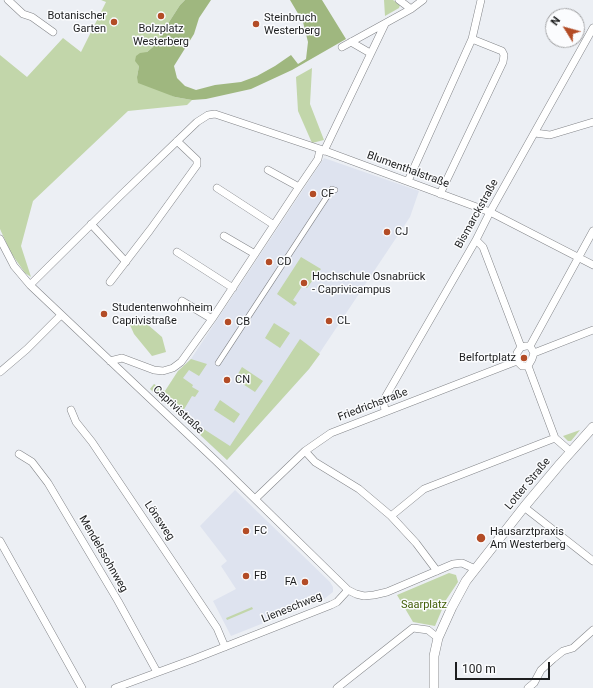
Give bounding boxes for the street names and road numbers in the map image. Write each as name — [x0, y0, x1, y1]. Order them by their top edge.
street label: Blumenthalstraße — [365, 149, 451, 191]
street label: Bismarckstraße — [453, 177, 501, 251]
street label: Caprivistraße — [150, 383, 206, 437]
street label: Friedrichstraße — [336, 386, 410, 424]
street label: Lotter Straße — [502, 455, 554, 513]
street label: Lönsweg — [141, 499, 177, 543]
street label: Mendelssohnweg — [76, 513, 130, 595]
street label: Lieneschweg — [260, 590, 324, 626]

